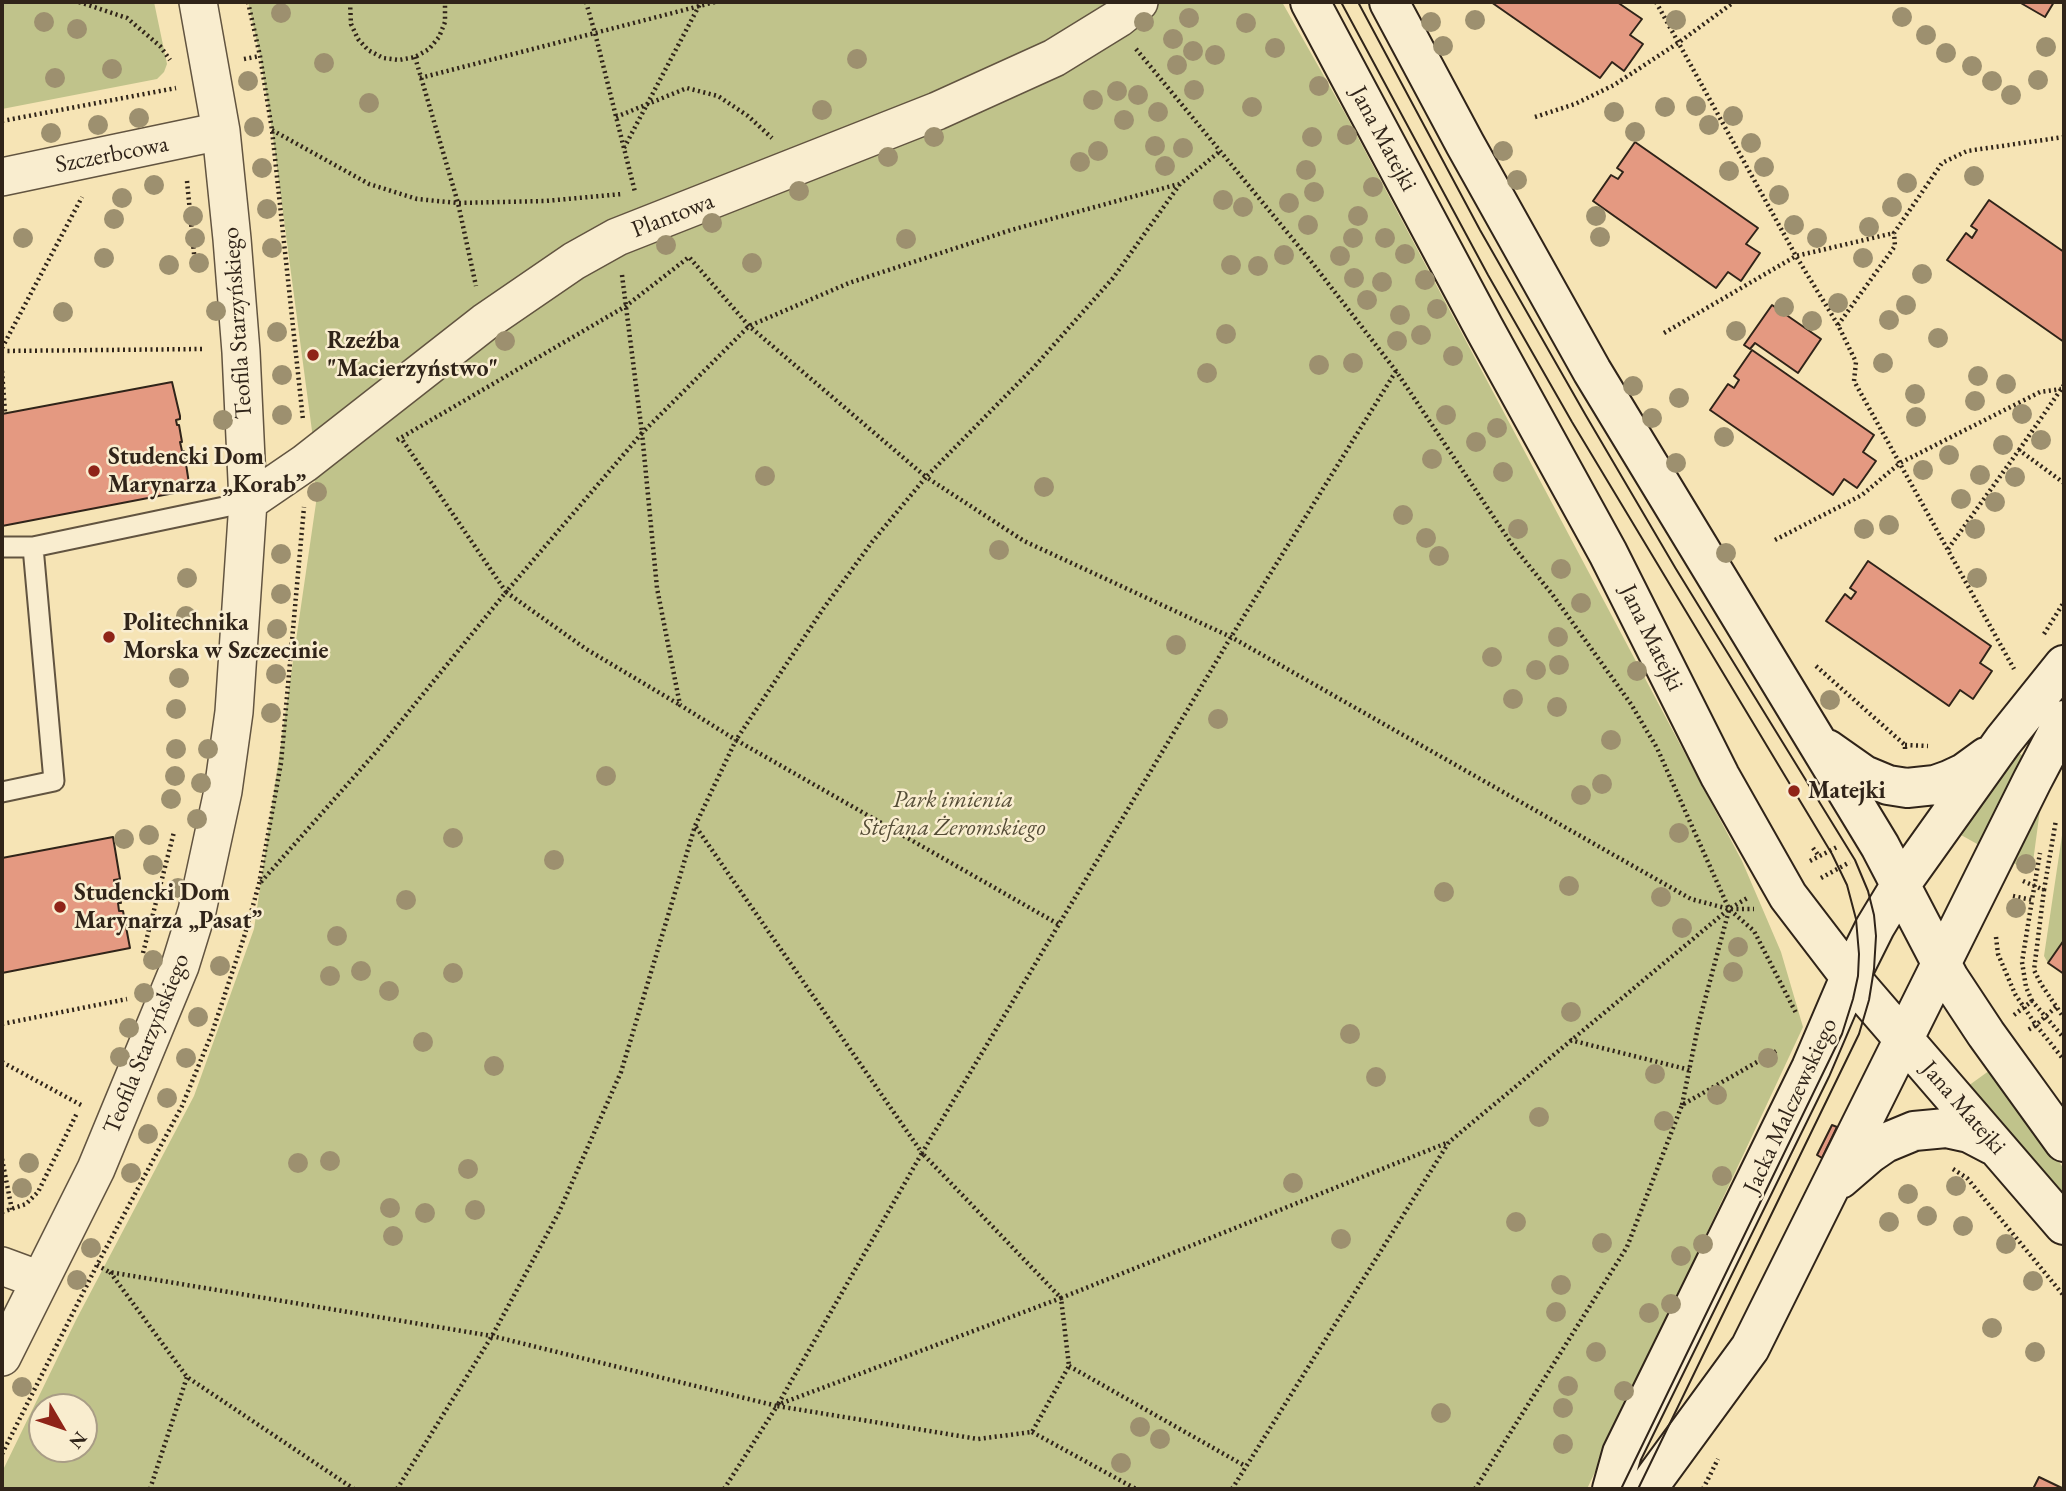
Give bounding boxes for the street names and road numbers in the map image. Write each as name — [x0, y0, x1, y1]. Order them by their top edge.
street label: Jana Matejki — [1343, 81, 1423, 197]
street label: Szczerbcowa — [53, 130, 171, 180]
street label: Plantowa — [628, 187, 718, 245]
street label: Teofila Starzyńskiego — [217, 226, 259, 420]
street label: Jana Matejki — [1613, 580, 1689, 696]
street label: Teofila Starzyńskiego — [98, 949, 196, 1139]
street label: Jacka Malczewskiego — [1738, 1014, 1844, 1198]
street label: Jana Matejki — [1914, 1055, 2012, 1161]

